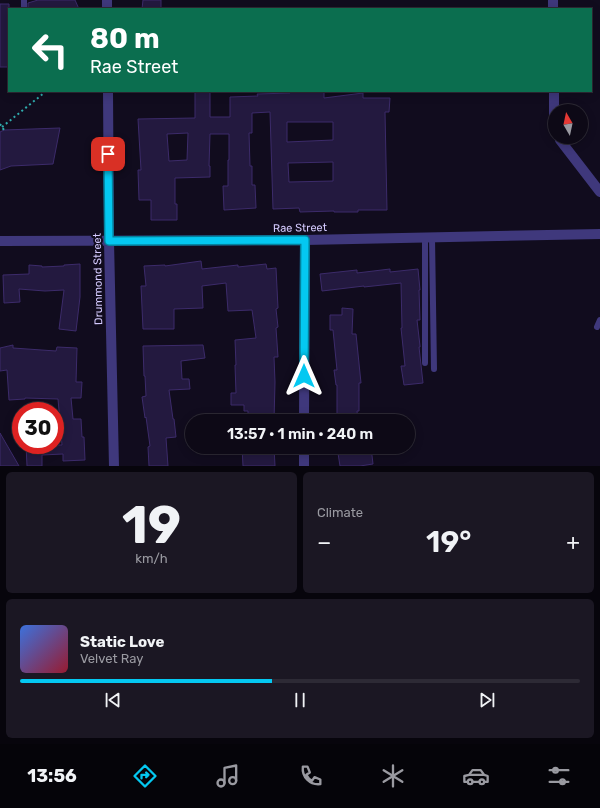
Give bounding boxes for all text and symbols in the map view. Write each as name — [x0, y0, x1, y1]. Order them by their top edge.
text: 80 m — [90, 22, 160, 55]
icon: left — [24, 24, 76, 76]
text: Rae Street — [90, 56, 178, 78]
north arrow — [548, 104, 588, 144]
map controls — [548, 104, 588, 144]
pin — [91, 137, 125, 171]
icon: arrive — [97, 143, 119, 165]
street label: Rae Street — [273, 221, 328, 235]
street label: Drummond Street — [91, 232, 105, 325]
position arrow — [283, 355, 325, 397]
speed limit sign: 30 — [12, 402, 64, 454]
text: 13:57 · 1 min · 240 m — [227, 425, 373, 443]
text: 19 — [122, 494, 181, 556]
text: Climate — [317, 505, 363, 520]
text: 19° — [426, 524, 471, 560]
text: − — [317, 529, 331, 556]
text: + — [566, 529, 580, 556]
text: km/h — [135, 551, 168, 566]
text: Static Love — [80, 633, 164, 651]
text: Velvet Ray — [80, 651, 143, 666]
icon: previous — [102, 689, 124, 711]
icon: pause — [289, 689, 311, 711]
icon: next — [476, 689, 498, 711]
icon: directions — [131, 762, 159, 790]
icon: music — [214, 762, 242, 790]
icon: phone — [297, 762, 325, 790]
icon: climate — [379, 762, 407, 790]
icon: car — [462, 762, 490, 790]
icon: filters — [545, 762, 573, 790]
text: 13:56 — [27, 765, 77, 787]

